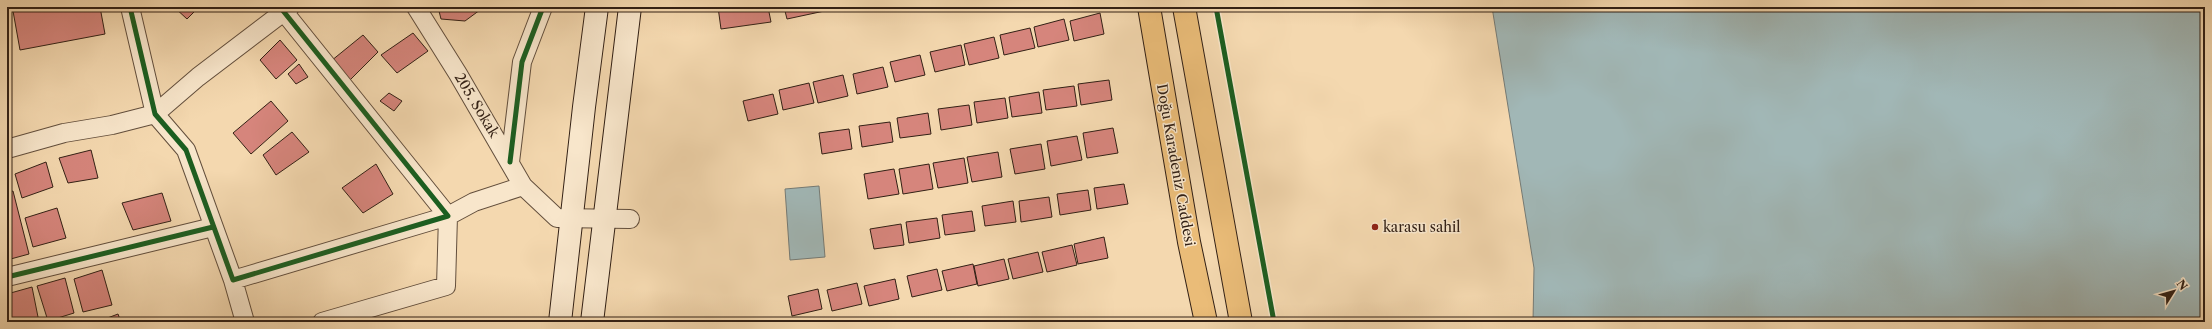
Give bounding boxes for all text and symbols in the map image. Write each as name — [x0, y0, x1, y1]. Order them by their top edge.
street label: 205. Sokak — [451, 69, 504, 141]
street label: Doğu Karadeniz Caddesi — [1153, 82, 1199, 248]
place label: karasu sahil — [1383, 218, 1461, 236]
marker: karasu sahil — [1370, 222, 1380, 232]
north arrow — [2154, 271, 2194, 311]
text: N — [2174, 277, 2191, 293]

